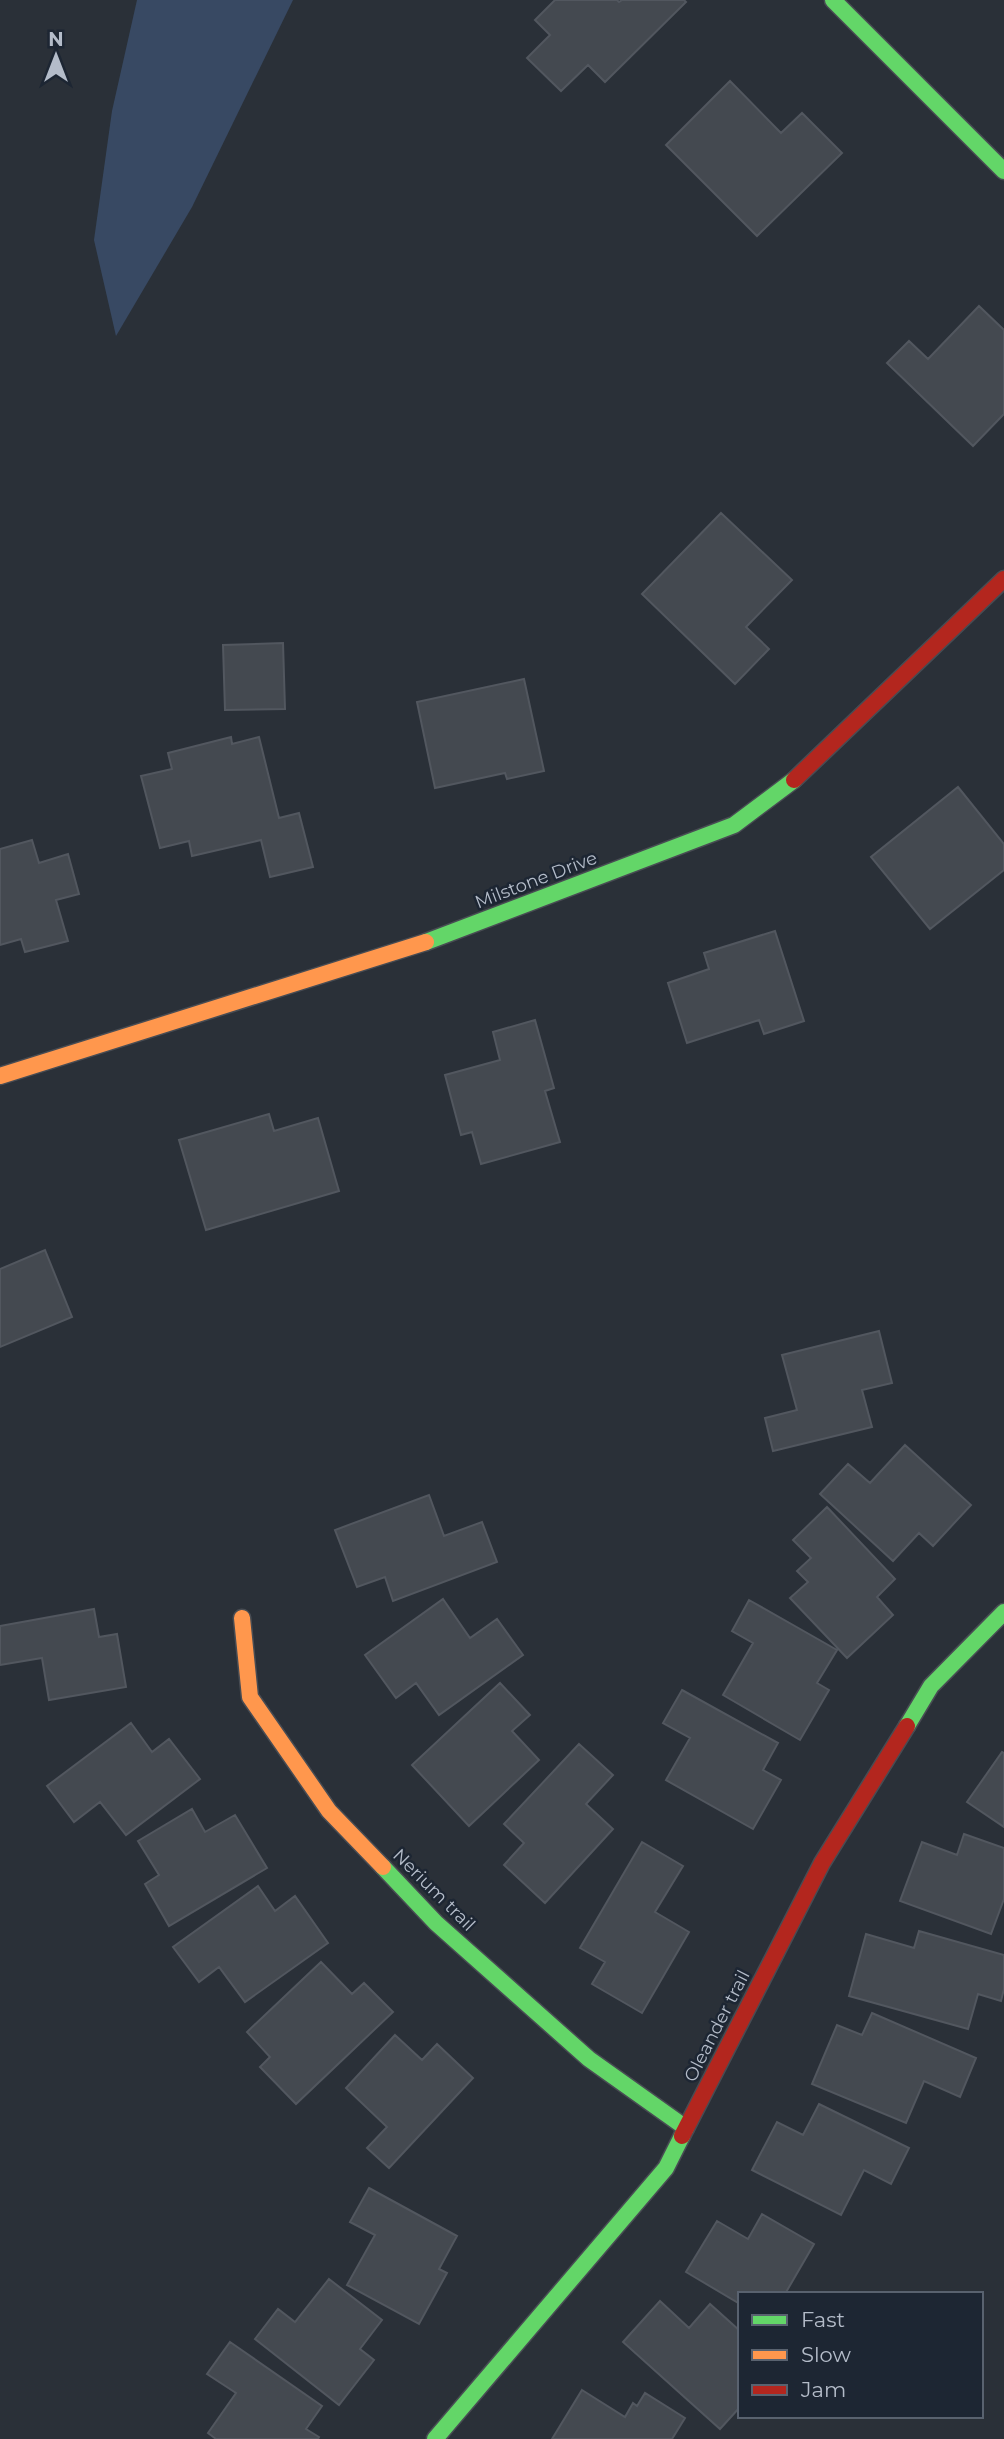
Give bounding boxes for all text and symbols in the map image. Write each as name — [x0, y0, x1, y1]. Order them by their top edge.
north arrow — [21, 21, 91, 91]
text: N — [48, 28, 64, 51]
street label: Milstone Drive — [472, 847, 600, 913]
street label: Nerium trail — [388, 1844, 480, 1936]
street label: Oleander trail — [679, 1966, 755, 2086]
legend — [738, 2292, 983, 2418]
text: Fast — [801, 2307, 845, 2332]
text: Slow — [801, 2342, 851, 2367]
text: Jam — [800, 2377, 846, 2402]

